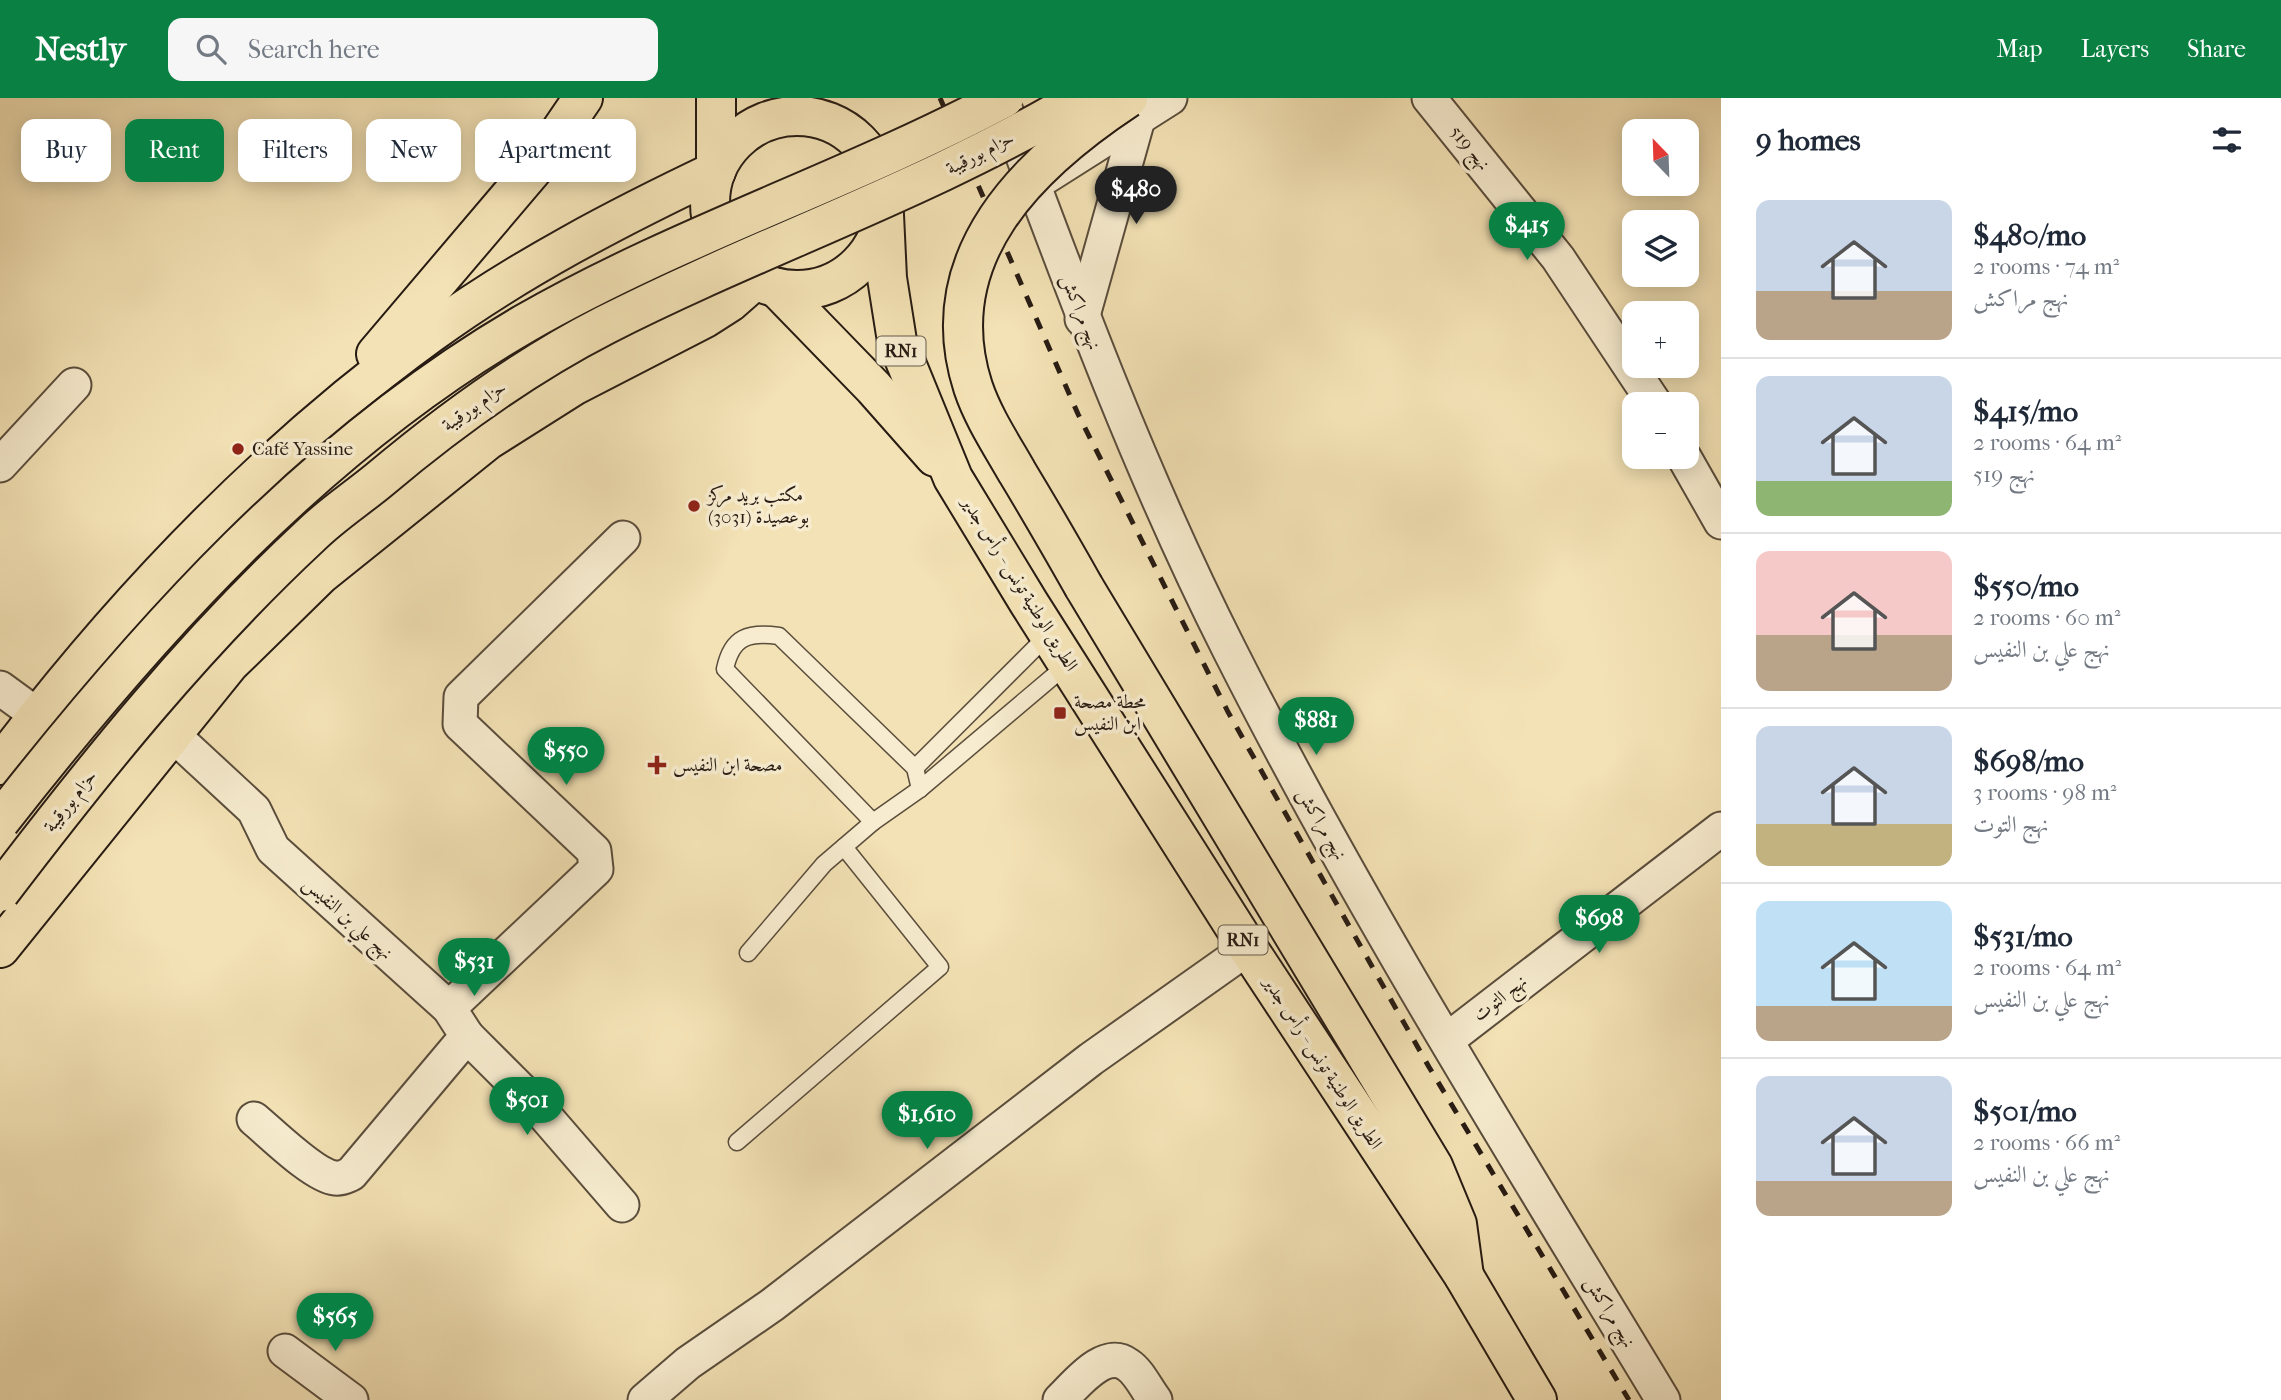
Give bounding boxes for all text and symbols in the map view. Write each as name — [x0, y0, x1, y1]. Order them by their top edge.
search box — [168, 18, 658, 81]
text: Nestly — [35, 30, 126, 69]
icon: search — [192, 30, 230, 68]
text: Search here — [248, 34, 380, 65]
text: Map — [1997, 35, 2043, 63]
text: Layers — [2081, 35, 2149, 63]
text: Share — [2187, 35, 2246, 63]
chip: Buy — [21, 119, 111, 182]
chip: Rent — [125, 119, 224, 182]
chip: Filters — [238, 119, 352, 182]
chip: New — [366, 119, 461, 182]
chip: Apartment — [475, 119, 636, 182]
north arrow — [1622, 119, 1699, 196]
map controls — [1622, 119, 1699, 469]
street label: نهج 519 — [1441, 121, 1495, 179]
icon: filters — [2208, 121, 2246, 159]
text: 9 homes — [1756, 123, 1861, 158]
street label: حزام بورقيبة — [942, 127, 1020, 184]
pin: $480 — [1095, 166, 1177, 226]
text: $480 — [1111, 175, 1161, 202]
pin: $415 — [1486, 202, 1568, 262]
button: layers — [1622, 210, 1699, 287]
text: $415 — [1505, 211, 1549, 238]
text: $480/mo — [1973, 218, 2086, 253]
icon: home — [1812, 228, 1896, 312]
text: 2 rooms · 74 m² — [1973, 253, 2119, 280]
street label: نهج مراكش — [1051, 271, 1105, 355]
text: نهج مراكش — [1973, 285, 2069, 312]
button: + — [1622, 301, 1699, 378]
road number: RN1 — [876, 337, 926, 366]
street label: حزام بورقيبة — [438, 376, 513, 440]
button: − — [1622, 392, 1699, 469]
text: $415/mo — [1973, 394, 2078, 429]
icon: home — [1812, 404, 1896, 488]
text: 2 rooms · 64 m² — [1973, 429, 2121, 456]
place label: Café Yassine — [252, 438, 353, 460]
marker: Café Yassine — [230, 441, 246, 457]
text: نهج 519 — [1973, 461, 2035, 488]
place label: مكتب بريد مركز بوعصيدة (3031) — [706, 484, 809, 529]
street label: الطريق الوطنية تونس - رأس جدير — [955, 490, 1084, 676]
marker: مكتب بريد مركز بوعصيدة (3031) — [686, 498, 702, 514]
text: $550/mo — [1973, 569, 2079, 604]
icon: home — [1812, 579, 1896, 663]
text: 2 rooms · 60 m² — [1973, 604, 2120, 631]
text: نهج علي بن النفيس — [1973, 636, 2110, 663]
place label: محطة مصحة ابن النفيس — [1074, 691, 1146, 736]
pin: $881 — [1275, 698, 1357, 757]
marker: محطة مصحة ابن النفيس — [1052, 705, 1068, 721]
text: $881 — [1294, 706, 1338, 733]
pin: $550 — [525, 728, 607, 787]
text: $550 — [543, 736, 589, 763]
text: $698/mo — [1973, 744, 2084, 779]
place label: مصحة ابن النفيس — [673, 754, 782, 777]
icon: home — [1812, 754, 1896, 838]
marker: مصحة ابن النفيس — [647, 755, 667, 775]
street label: حزام بورقيبة — [39, 765, 105, 840]
text: 3 rooms · 98 m² — [1973, 779, 2117, 806]
street label: نهج مراكش — [1288, 784, 1351, 867]
text: نهج التوت — [1973, 811, 2049, 838]
street label: نهج علي بن النفيس — [294, 872, 397, 969]
pin: $698 — [1558, 896, 1640, 955]
text: $698 — [1575, 904, 1623, 931]
text: $531/mo — [1973, 919, 2073, 954]
road number: RN1 — [1218, 926, 1268, 954]
icon: home — [1812, 929, 1896, 1013]
pin: $531 — [433, 939, 515, 998]
text: $531 — [454, 947, 494, 974]
text: 2 rooms · 64 m² — [1973, 954, 2121, 981]
street label: الطريق الوطنية تونس - رأس جدير — [1256, 970, 1389, 1155]
street label: نهج التوت — [1469, 970, 1535, 1031]
text: نهج علي بن النفيس — [1973, 986, 2110, 1013]
pin: $501 — [486, 1077, 568, 1137]
text: $501 — [505, 1086, 549, 1113]
pin: $1,610 — [870, 1091, 984, 1151]
text: $501/mo — [1973, 1094, 2077, 1129]
text: $1,610 — [898, 1100, 956, 1127]
icon: home — [1812, 1104, 1896, 1188]
text: 2 rooms · 66 m² — [1973, 1129, 2120, 1156]
text: نهج علي بن النفيس — [1973, 1161, 2110, 1188]
street label: نهج مراكش — [1575, 1272, 1640, 1355]
pin: $565 — [294, 1294, 376, 1353]
text: $565 — [313, 1302, 358, 1329]

